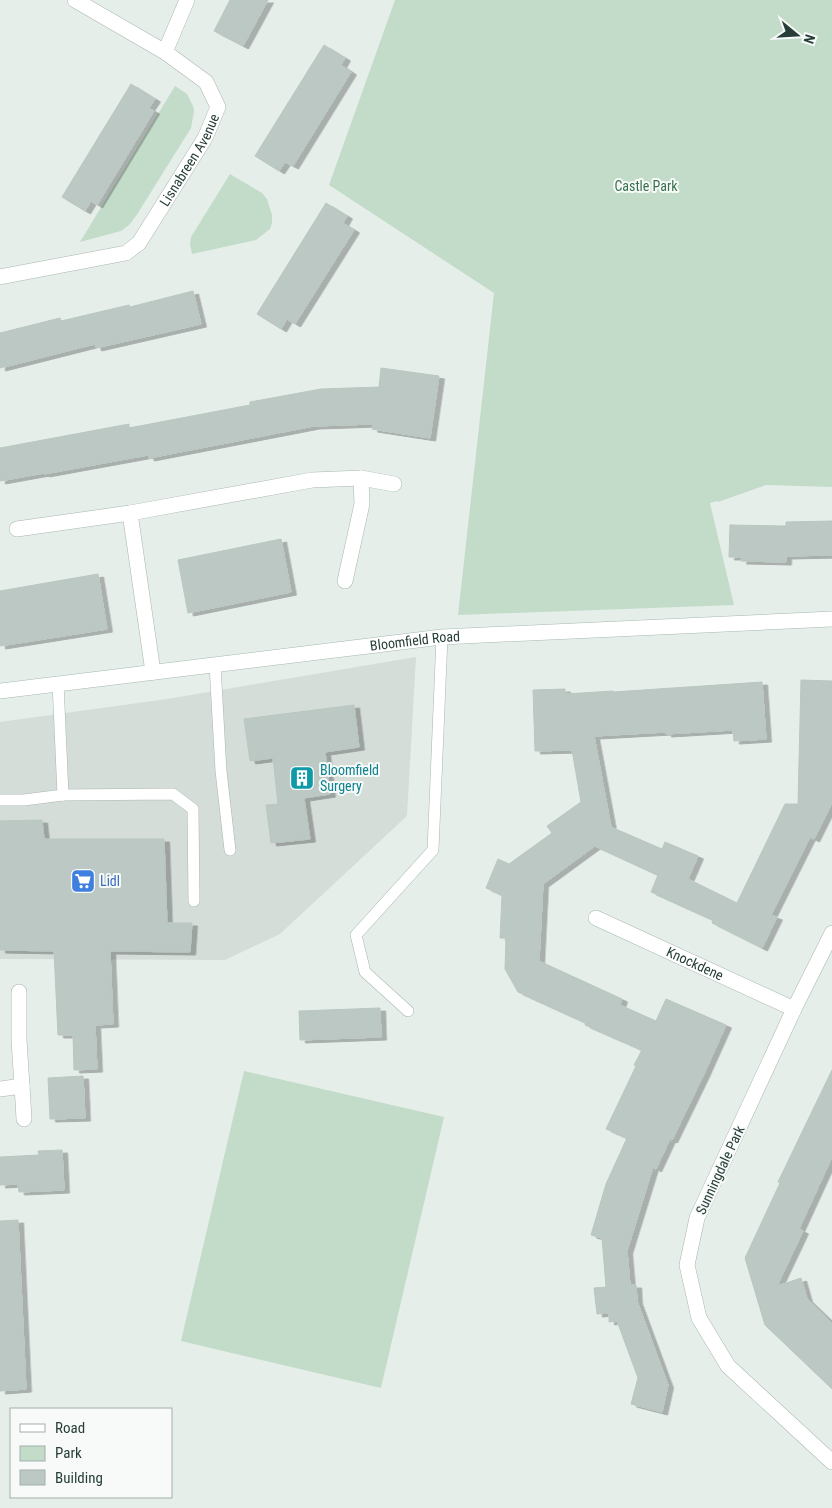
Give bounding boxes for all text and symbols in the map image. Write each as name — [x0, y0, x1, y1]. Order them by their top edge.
north arrow — [772, 10, 822, 60]
text: N — [800, 32, 818, 46]
street label: Lisnabreen Avenue — [156, 111, 222, 209]
park label: Castle Park — [614, 178, 678, 194]
street label: Bloomfield Road — [369, 628, 460, 654]
place label: Bloomfield Surgery — [320, 762, 379, 794]
building icon: Bloomfield Surgery — [289, 765, 315, 791]
supermarket icon: Lidl — [70, 868, 96, 894]
place label: Lidl — [100, 873, 120, 889]
street label: Knockdene — [664, 944, 726, 984]
street label: Sunningdale Park — [692, 1122, 748, 1217]
legend — [10, 1408, 172, 1498]
text: Road — [55, 1419, 85, 1437]
text: Park — [55, 1444, 82, 1462]
text: Building — [55, 1469, 103, 1487]

